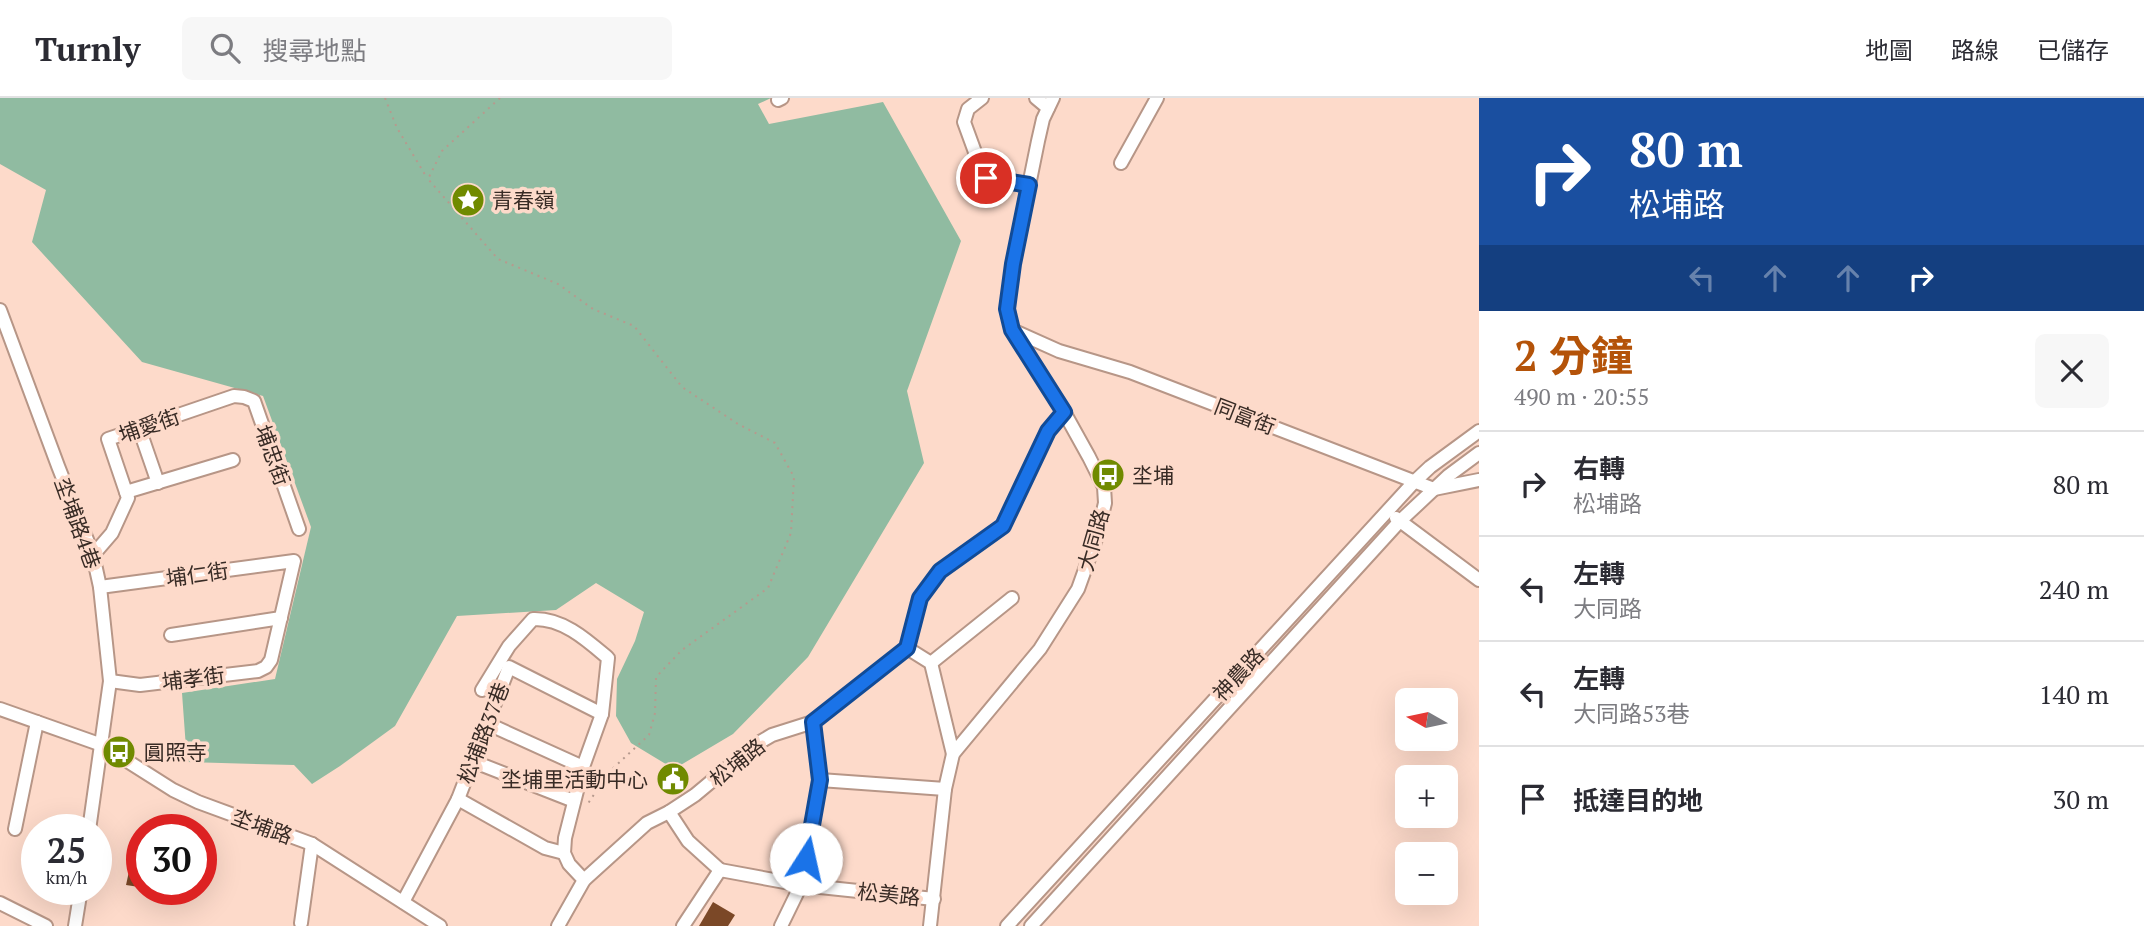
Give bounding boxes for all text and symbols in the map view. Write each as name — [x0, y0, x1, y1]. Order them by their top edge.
search box — [182, 17, 672, 80]
text: Turnly — [35, 27, 140, 70]
icon: search — [206, 29, 244, 67]
text: 搜尋地點 — [262, 33, 366, 67]
text: 地圖 — [1865, 34, 1913, 66]
text: 路線 — [1951, 34, 1999, 66]
text: 已儲存 — [2037, 34, 2109, 66]
text: 80 m — [1629, 116, 1743, 181]
icon: right — [1514, 126, 1605, 217]
pin — [956, 148, 1016, 208]
icon: arrive — [967, 159, 1005, 197]
place icon: 青春嶺 — [449, 181, 487, 219]
text: 松埔路 — [1629, 183, 1725, 225]
place label: 青春嶺 — [492, 186, 555, 214]
icon: left — [1683, 259, 1721, 297]
icon: ahead — [1756, 259, 1794, 297]
icon: ahead — [1829, 259, 1867, 297]
icon: right — [1902, 259, 1940, 297]
text: 2 分鐘 — [1514, 327, 1633, 383]
button: close — [2035, 334, 2109, 408]
text: 490 m · 20:55 — [1514, 381, 1649, 412]
street label: 同富街 — [1211, 392, 1279, 440]
street label: 埔愛街 — [115, 402, 183, 448]
street label: 埔忠街 — [249, 421, 297, 489]
text: 右轉 — [1573, 451, 1625, 485]
bus stop icon: 坔埔 — [1089, 456, 1127, 494]
place label: 坔埔 — [1132, 461, 1174, 489]
icon: right — [1514, 465, 1552, 503]
text: 80 m — [2053, 467, 2109, 501]
street label: 坔埔路4巷 — [49, 473, 107, 573]
text: 松埔路 — [1573, 488, 1642, 519]
street label: 大同路 — [1071, 506, 1115, 574]
street label: 埔仁街 — [164, 556, 230, 592]
text: 左轉 — [1573, 556, 1625, 590]
icon: left — [1514, 570, 1552, 608]
text: 240 m — [2039, 572, 2109, 606]
text: 大同路 — [1573, 593, 1642, 624]
street label: 神農路 — [1206, 641, 1270, 707]
street label: 埔孝街 — [160, 660, 226, 696]
text: 左轉 — [1573, 661, 1625, 695]
icon: left — [1514, 675, 1552, 713]
text: 140 m — [2039, 677, 2109, 711]
street label: 松埔路37巷 — [451, 678, 515, 788]
north arrow — [1395, 688, 1458, 751]
map controls — [1395, 688, 1458, 905]
text: 大同路53巷 — [1573, 698, 1690, 729]
street label: 松埔路 — [704, 732, 770, 792]
bus stop icon: 圓照寺 — [100, 733, 138, 771]
place label: 圓照寺 — [144, 738, 207, 766]
public building icon: 坔埔里活動中心 — [654, 760, 692, 798]
place label: 坔埔里活動中心 — [501, 765, 648, 793]
button: + — [1395, 765, 1458, 828]
icon: arrive — [1514, 780, 1552, 818]
text: 30 m — [2053, 782, 2109, 816]
text: 抵達目的地 — [1573, 783, 1703, 817]
street label: 坔埔路 — [228, 802, 296, 850]
speed limit sign: 30 — [126, 814, 217, 905]
position arrow — [769, 822, 843, 896]
text: 25 — [47, 827, 86, 873]
button: − — [1395, 842, 1458, 905]
text: km/h — [46, 865, 87, 889]
street label: 松美路 — [856, 877, 922, 911]

